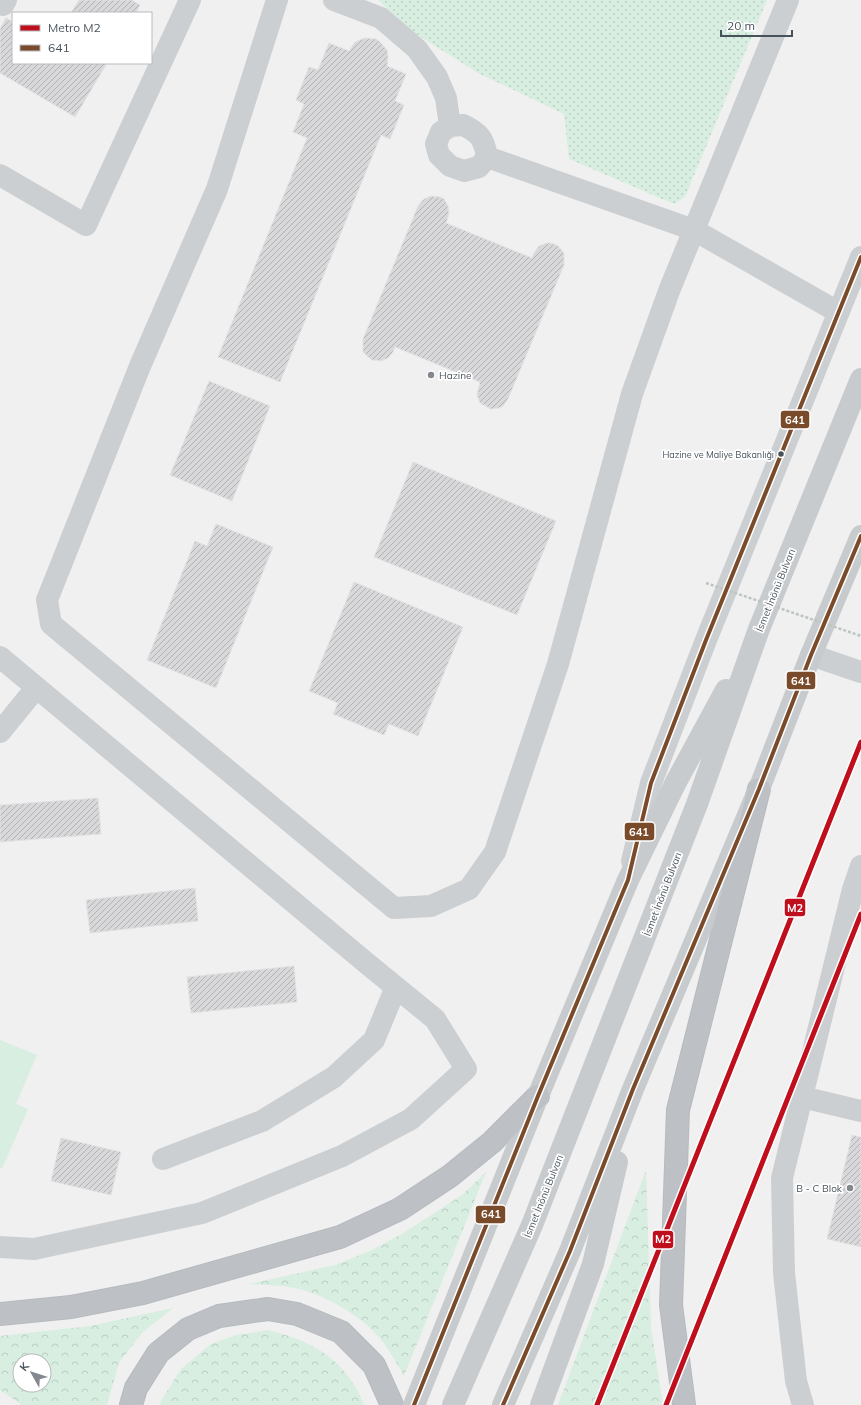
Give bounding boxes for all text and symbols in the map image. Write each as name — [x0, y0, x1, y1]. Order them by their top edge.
legend — [12, 12, 152, 64]
scale bar — [721, 12, 792, 38]
text: 20 m — [727, 18, 755, 33]
text: Metro M2 — [48, 20, 101, 35]
text: 641 — [48, 40, 70, 55]
place label: Hazine — [439, 369, 472, 382]
marker: Hazine — [426, 370, 436, 380]
line badge: 641 — [780, 410, 810, 429]
text: 641 — [785, 413, 805, 427]
place label: Hazine ve Maliye Bakanlığı — [662, 449, 774, 461]
marker: Hazine ve Maliye Bakanlığı — [776, 449, 786, 459]
street label: İsmet İnönü Bulvarı — [753, 547, 798, 634]
line badge: 641 — [786, 671, 816, 690]
text: 641 — [791, 674, 811, 688]
line badge: 641 — [624, 822, 655, 841]
text: 641 — [629, 825, 649, 839]
street label: İsmet İnönü Bulvarı — [641, 851, 684, 938]
line badge: M2 — [784, 898, 806, 917]
text: M2 — [787, 901, 803, 915]
street label: İsmet İnönü Bulvarı — [521, 1153, 566, 1240]
place label: B - C Blok — [796, 1182, 843, 1195]
marker: B - C Blok — [845, 1183, 855, 1193]
line badge: 641 — [475, 1205, 506, 1224]
text: 641 — [481, 1207, 501, 1221]
line badge: M2 — [652, 1230, 674, 1249]
text: M2 — [655, 1232, 671, 1246]
north arrow — [12, 1353, 52, 1393]
text: K — [16, 1359, 32, 1374]

